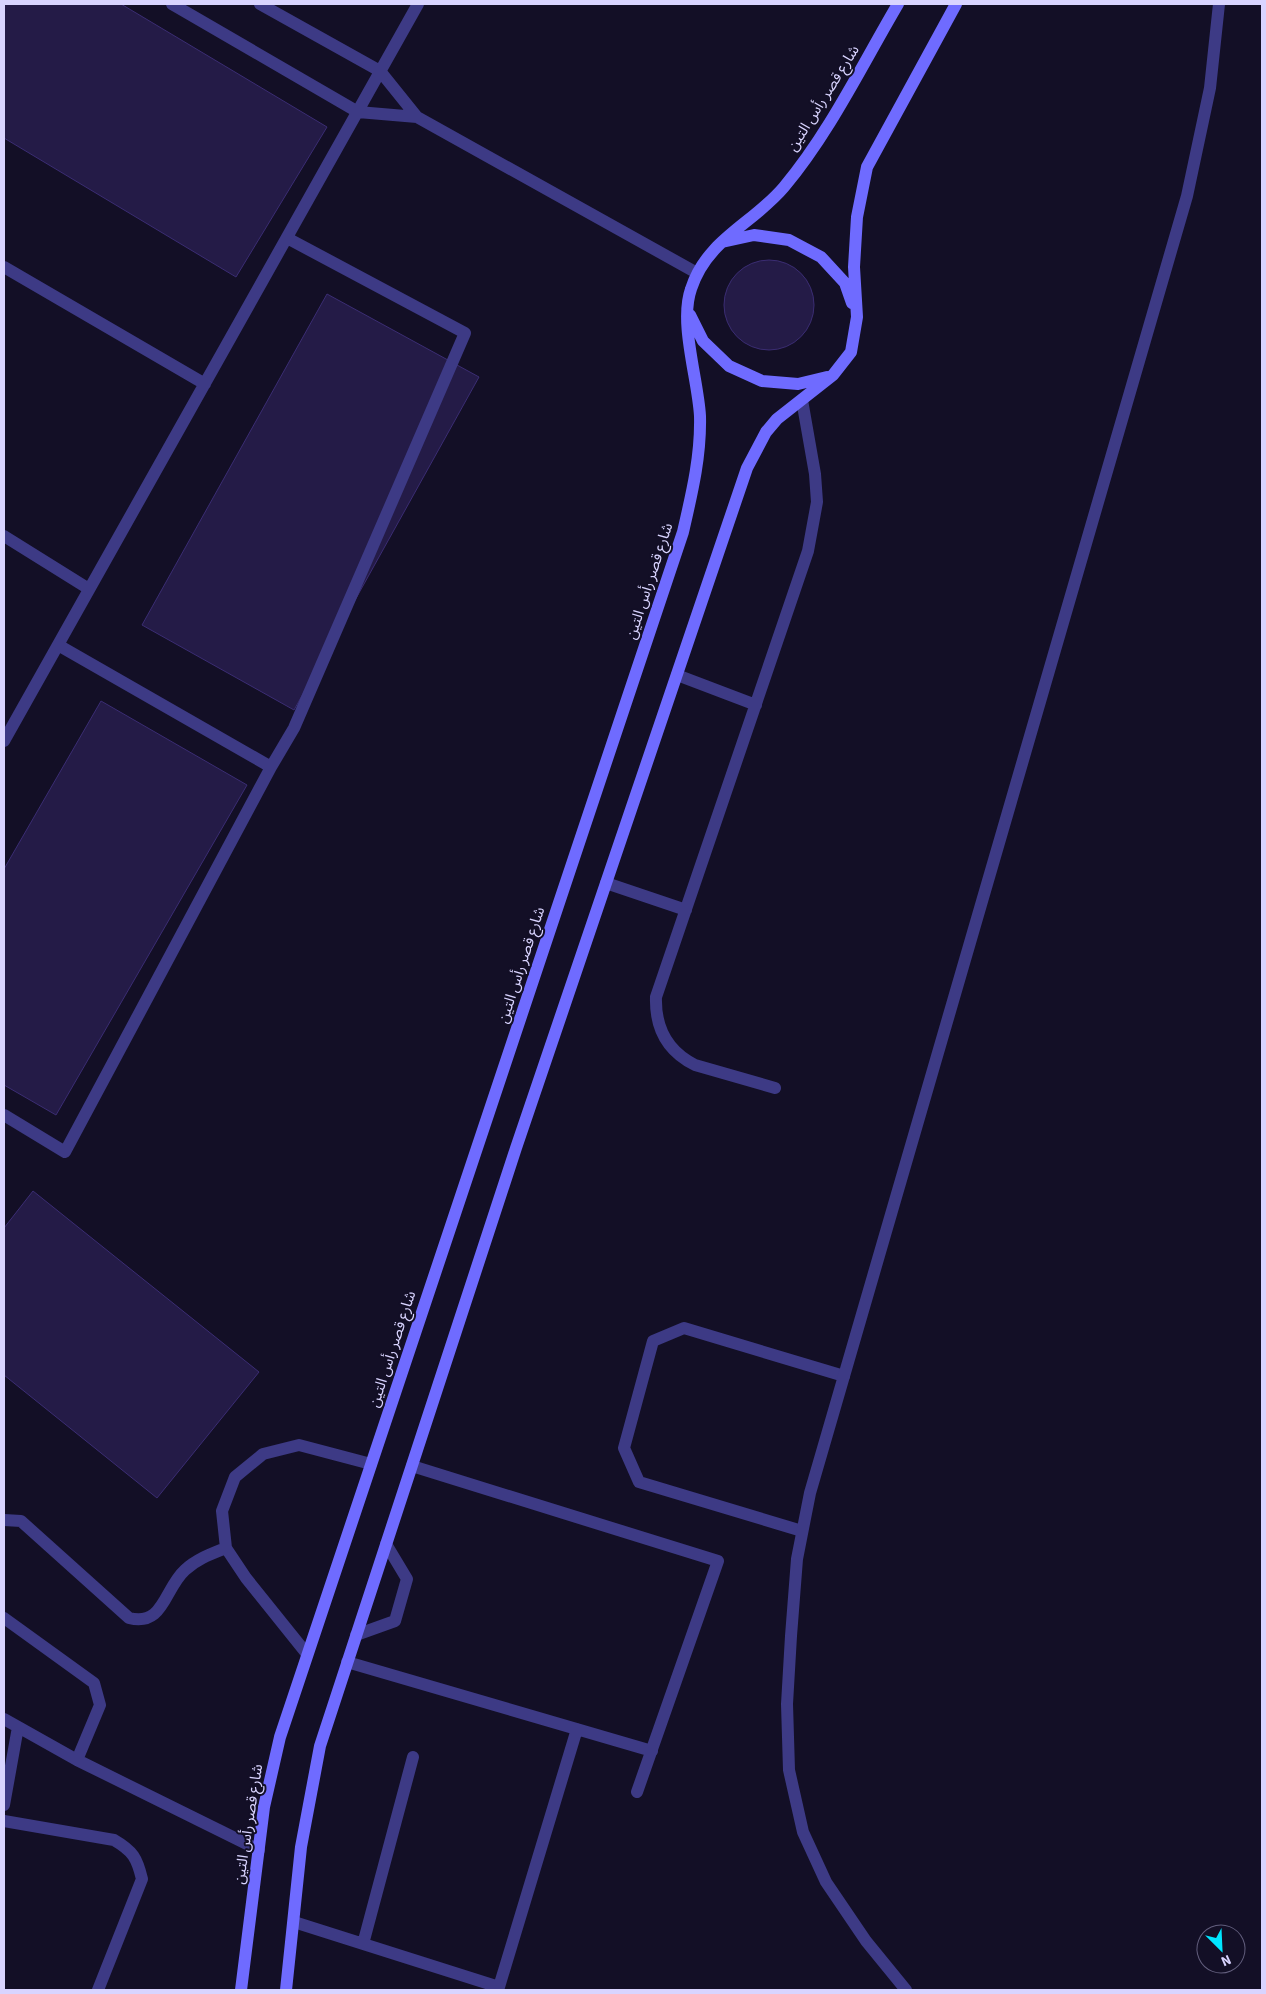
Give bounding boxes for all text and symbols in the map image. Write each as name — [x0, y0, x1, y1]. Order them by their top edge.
street label: شارع قصر رأس التين — [782, 41, 865, 156]
street label: شارع قصر رأس التين — [621, 520, 679, 642]
street label: شارع قصر رأس التين — [493, 904, 551, 1026]
street label: شارع قصر رأس التين — [364, 1288, 422, 1410]
street label: شارع قصر رأس التين — [229, 1762, 269, 1886]
north arrow — [1196, 1924, 1246, 1974]
text: N — [1218, 1949, 1234, 1971]

